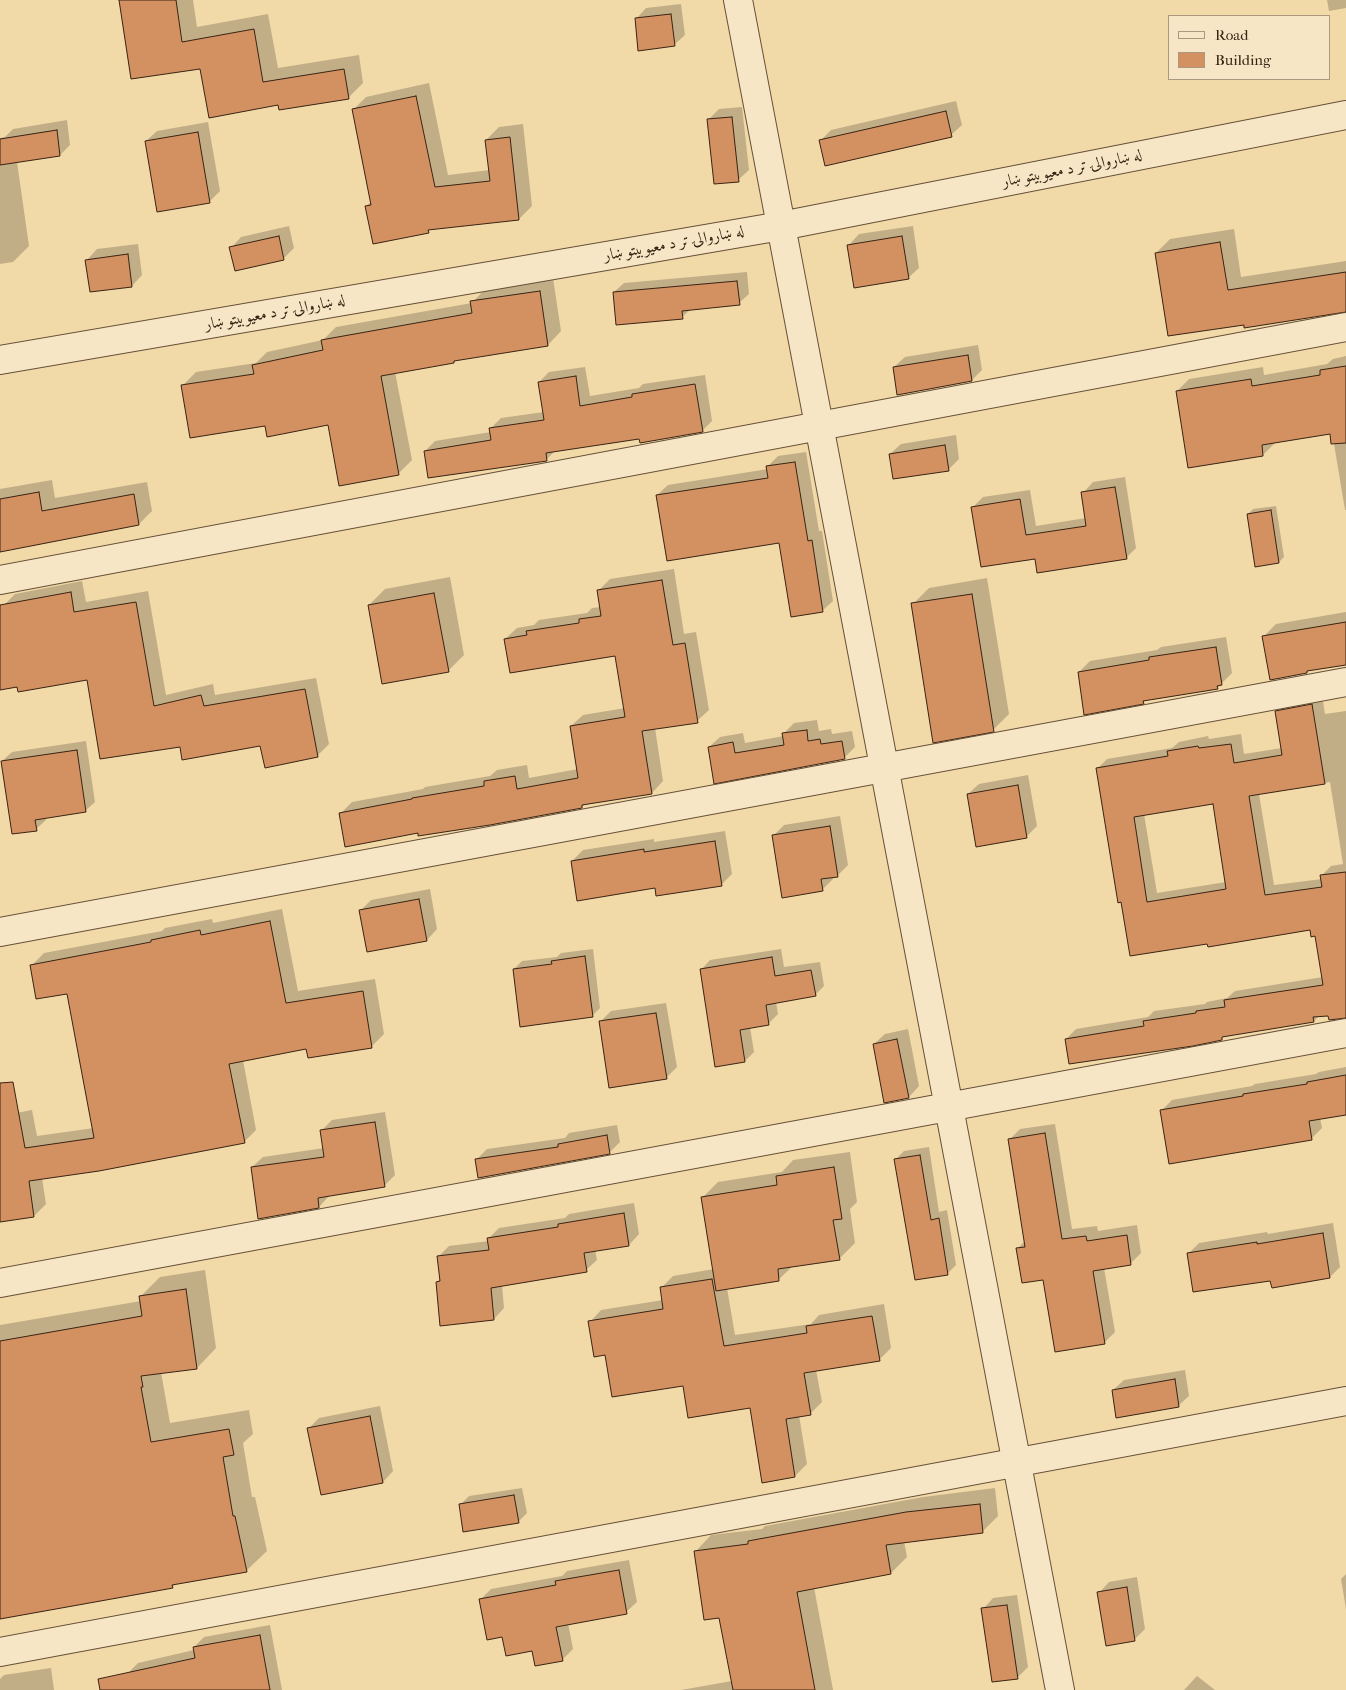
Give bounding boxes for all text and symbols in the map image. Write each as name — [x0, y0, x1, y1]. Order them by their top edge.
legend — [1168, 15, 1331, 80]
text: Road — [1215, 26, 1248, 44]
text: Building — [1215, 51, 1271, 69]
street label: له ښاروالۍ تر د معیوبیتو ښار — [1000, 146, 1144, 192]
street label: له ښاروالۍ تر د معیوبیتو ښار — [602, 222, 746, 266]
street label: له ښاروالۍ تر د معیوبیتو ښار — [203, 291, 347, 335]

